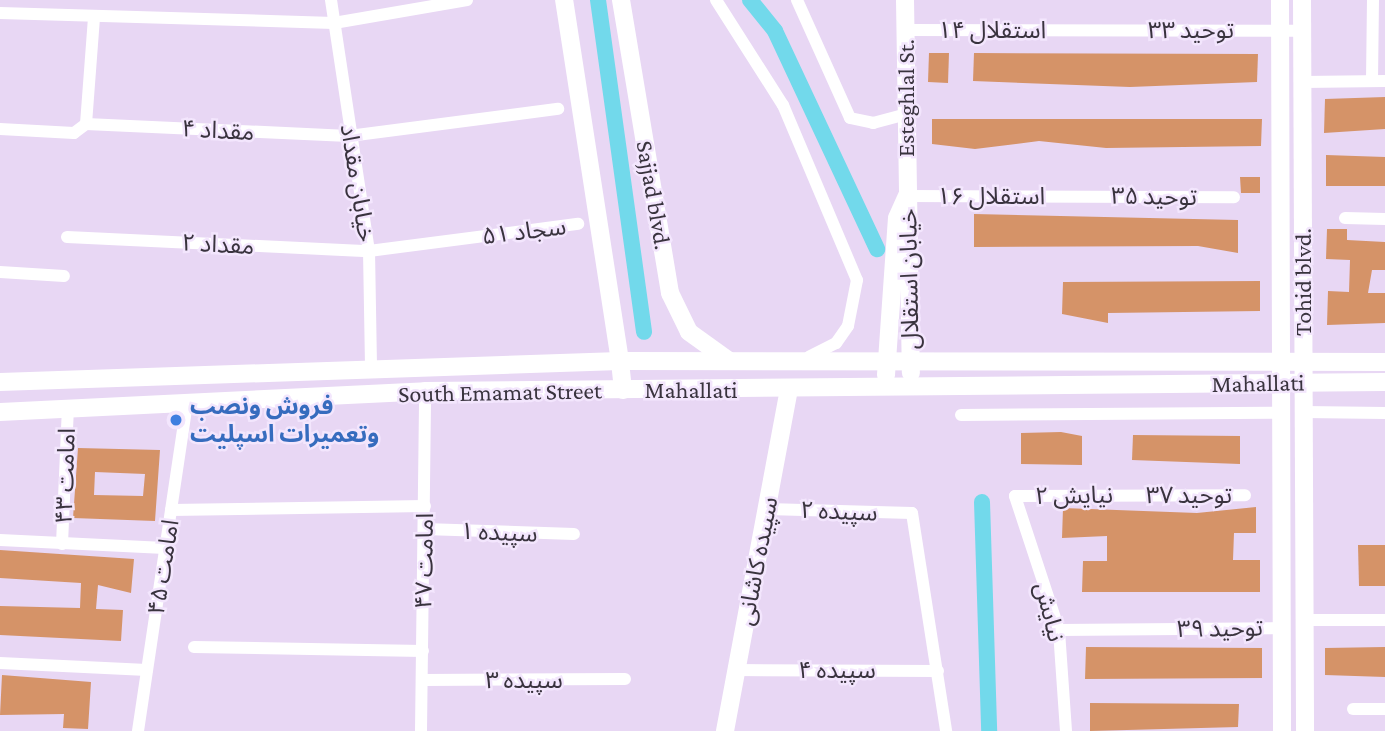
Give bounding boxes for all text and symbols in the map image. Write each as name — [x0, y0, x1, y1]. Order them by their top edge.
street label: استقلال ۱۴ — [938, 16, 1046, 44]
street label: توحید ۳۳ — [1148, 16, 1234, 44]
street label: Esteghlal St. — [892, 39, 920, 157]
street label: مقداد ۴ — [181, 114, 255, 146]
street label: خیابان مقداد — [334, 122, 382, 244]
street label: Sajjad blvd. — [630, 138, 678, 252]
street label: توحید ۳۵ — [1111, 181, 1197, 211]
street label: استقلال ۱۶ — [937, 182, 1045, 210]
street label: خیابان استقلال — [893, 208, 925, 350]
street label: سجاد ۵۱ — [480, 212, 568, 250]
street label: مقداد ۲ — [181, 228, 255, 260]
street label: Tohid blvd. — [1289, 228, 1317, 336]
street label: Mahallati — [1211, 368, 1305, 398]
street label: South Emamat Street — [398, 376, 602, 408]
street label: Mahallati — [645, 376, 737, 404]
place label: فروش ونصب وتعمیرات اسپلیت — [190, 392, 379, 448]
marker: فروش ونصب وتعمیرات اسپلیت — [168, 412, 184, 428]
street label: امامت ۴۳ — [49, 427, 81, 525]
street label: نیایش ۲ — [1035, 480, 1113, 510]
street label: توحید ۳۷ — [1146, 481, 1232, 509]
street label: سپیده کاشانی — [730, 494, 784, 628]
street label: سپیده ۲ — [800, 495, 878, 527]
street label: امامت ۴۷ — [409, 513, 439, 609]
street label: سپیده ۱ — [460, 516, 538, 548]
street label: امامت ۴۵ — [141, 517, 185, 617]
street label: نیایش — [1029, 579, 1071, 645]
street label: توحید ۳۹ — [1177, 613, 1263, 643]
street label: سپیده ۴ — [798, 656, 876, 684]
street label: سپیده ۳ — [485, 666, 563, 694]

